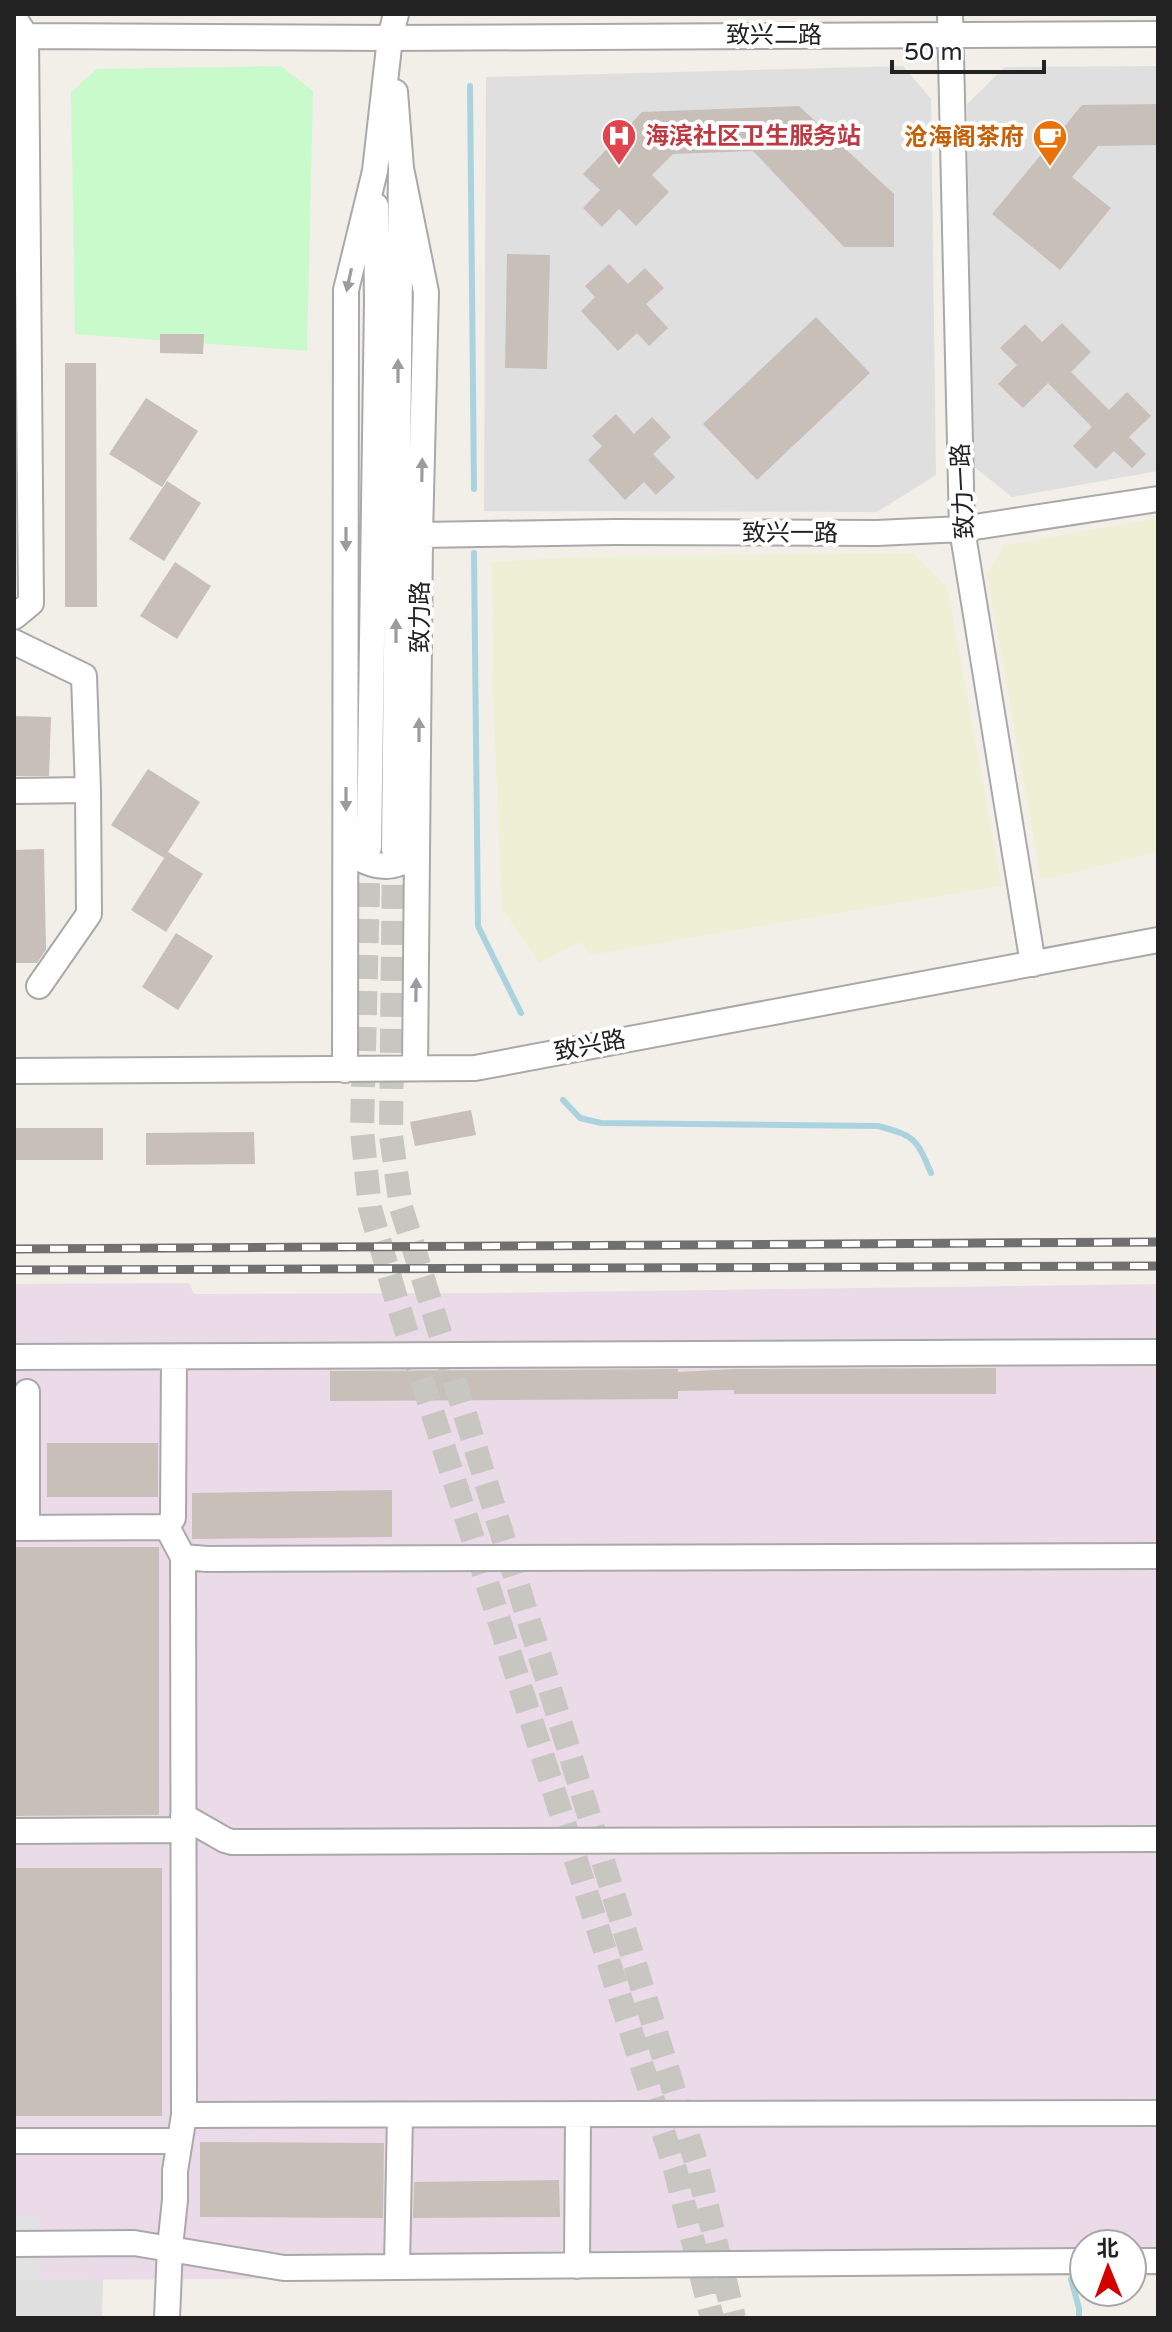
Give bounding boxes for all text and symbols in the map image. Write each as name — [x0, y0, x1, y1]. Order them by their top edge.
street label: 致兴二路 — [726, 21, 822, 50]
scale bar — [892, 24, 1044, 74]
text: 50 m — [904, 38, 962, 67]
hospital icon: 海滨社区卫生服务站 — [600, 117, 638, 167]
cafe icon: 沧海阁茶府 — [1031, 118, 1069, 168]
place label: 海滨社区卫生服务站 — [645, 122, 861, 151]
place label: 沧海阁茶府 — [904, 123, 1024, 152]
one-way arrow — [342, 267, 355, 292]
one-way arrow — [392, 358, 405, 383]
street label: 致力一路 — [946, 442, 980, 540]
one-way arrow — [415, 457, 428, 482]
street label: 致兴一路 — [742, 519, 838, 548]
one-way arrow — [340, 527, 352, 552]
street label: 致力路 — [406, 581, 435, 653]
one-way arrow — [390, 618, 402, 643]
one-way arrow — [413, 717, 425, 742]
one-way arrow — [340, 787, 352, 812]
one-way arrow — [410, 977, 422, 1002]
street label: 致兴路 — [552, 1025, 628, 1067]
north arrow — [1068, 2228, 1148, 2308]
text: 北 — [1096, 2236, 1119, 2262]

